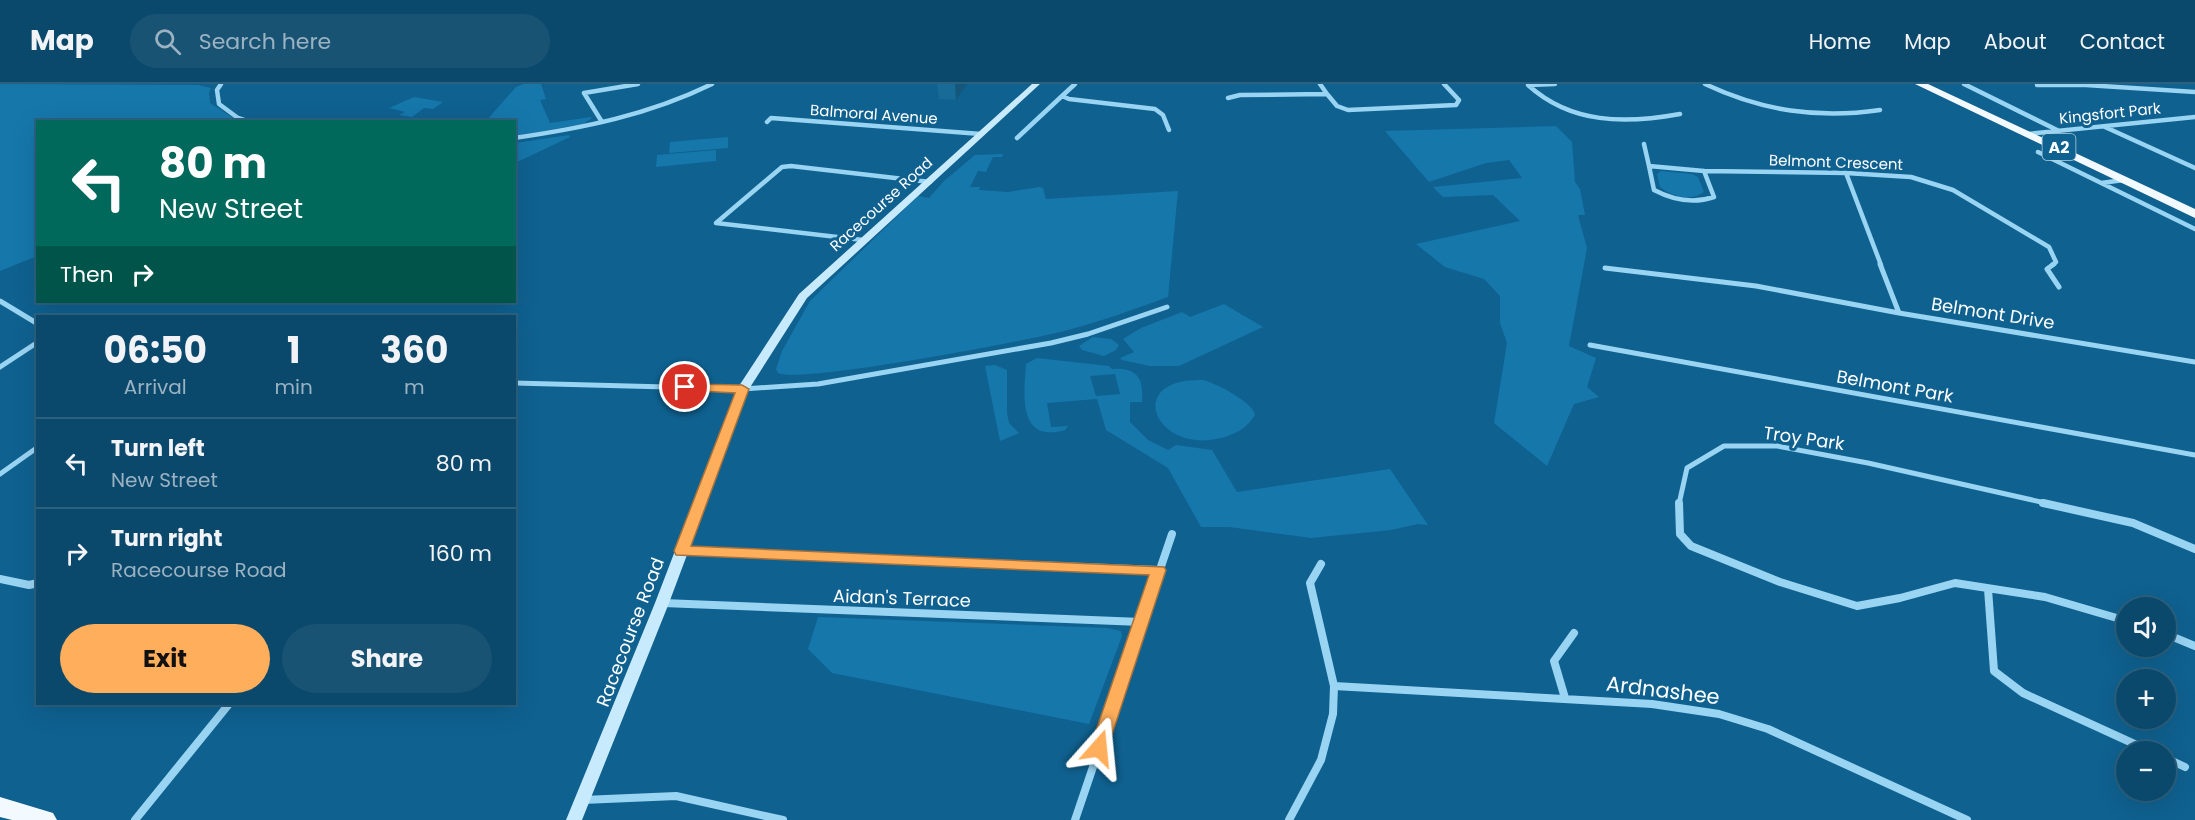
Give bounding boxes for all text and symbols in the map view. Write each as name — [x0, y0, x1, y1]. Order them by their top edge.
search box — [130, 14, 550, 68]
text: Map — [30, 21, 94, 60]
icon: search — [151, 25, 184, 58]
text: Search here — [199, 26, 331, 57]
text: Home — [1809, 27, 1871, 56]
text: Map — [1904, 27, 1951, 56]
text: About — [1984, 27, 2047, 56]
text: Contact — [2080, 27, 2165, 56]
street label: Kingsfort Park — [2058, 97, 2162, 129]
street label: Balmoral Avenue — [810, 99, 938, 129]
text: 80 m — [159, 134, 267, 193]
road number: A2 — [2042, 134, 2076, 160]
icon: left — [60, 144, 138, 222]
street label: Belmont Crescent — [1769, 149, 1903, 175]
street label: Racecourse Road — [825, 152, 937, 256]
text: New Street — [159, 190, 303, 227]
icon: right — [126, 258, 159, 291]
text: Then — [60, 259, 114, 290]
street label: Belmont Drive — [1929, 291, 2057, 335]
text: 06:50 — [103, 325, 207, 376]
text: 1 — [287, 325, 300, 376]
text: 360 — [380, 325, 448, 376]
pin — [659, 361, 710, 412]
street label: Belmont Park — [1835, 363, 1956, 409]
icon: arrive — [668, 370, 701, 403]
text: Arrival — [124, 373, 187, 401]
text: min — [274, 373, 313, 401]
text: m — [404, 373, 425, 401]
street label: Troy Park — [1762, 420, 1847, 456]
text: Turn left — [111, 433, 205, 464]
icon: left — [60, 447, 93, 480]
text: 80 m — [436, 448, 492, 479]
text: New Street — [111, 466, 218, 494]
text: Turn right — [111, 523, 222, 554]
icon: right — [60, 537, 93, 570]
text: 160 m — [429, 538, 492, 569]
street label: Racecourse Road — [590, 554, 670, 710]
text: Racecourse Road — [111, 556, 287, 584]
street label: Aidan's Terrace — [833, 583, 971, 613]
map controls — [2116, 597, 2176, 801]
button: sound — [2116, 597, 2176, 657]
button: Exit — [60, 624, 270, 693]
button: Share — [282, 624, 492, 693]
street label: Ardnashee — [1605, 669, 1721, 711]
button: + — [2116, 669, 2176, 729]
position arrow — [1067, 716, 1131, 780]
button: − — [2116, 741, 2176, 801]

